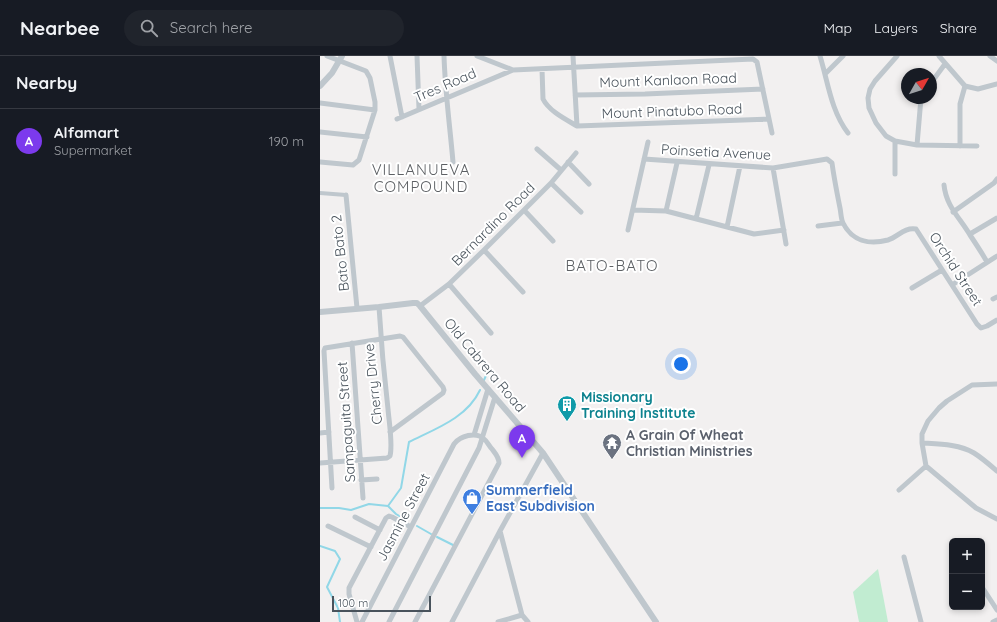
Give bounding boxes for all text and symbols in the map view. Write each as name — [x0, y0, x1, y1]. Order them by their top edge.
search box — [124, 10, 404, 46]
text: Nearbee — [20, 16, 100, 40]
icon: search — [138, 17, 160, 39]
text: Search here — [170, 18, 253, 37]
text: Map — [823, 19, 852, 37]
text: Layers — [874, 19, 918, 37]
text: Share — [940, 19, 977, 37]
street label: Tres Road — [411, 64, 479, 106]
north arrow — [901, 68, 937, 104]
street label: Mount Kanlaon Road — [599, 69, 737, 91]
text: Nearby — [16, 72, 77, 93]
street label: Mount Pinatubo Road — [601, 100, 743, 122]
text: Alfamart — [54, 123, 120, 142]
text: A — [25, 133, 33, 149]
text: 190 m — [269, 133, 304, 149]
street label: Poinsetia Avenue — [661, 140, 772, 164]
text: Supermarket — [54, 142, 132, 158]
district label: VILLANUEVA COMPOUND — [372, 160, 470, 196]
street label: Bernardino Road — [448, 179, 538, 269]
street label: Bato Bato 2 — [327, 214, 353, 292]
street label: Orchid Street — [925, 229, 987, 310]
district label: BATO-BATO — [566, 256, 658, 275]
street label: Old Cabrera Road — [440, 314, 530, 416]
street label: Cherry Drive — [360, 343, 386, 425]
your location — [671, 354, 691, 374]
street label: Sampaguita Street — [333, 361, 359, 483]
place label: Missionary Training Institute — [581, 388, 696, 422]
building icon: Missionary Training Institute — [556, 394, 578, 422]
pin: A — [509, 425, 535, 458]
place label: A Grain Of Wheat Christian Ministries — [626, 426, 753, 460]
temple icon: A Grain Of Wheat Christian Ministries — [601, 432, 623, 460]
street label: Jasmine Street — [372, 470, 434, 564]
place label: Summerfield East Subdivision — [486, 481, 595, 515]
shop icon: Summerfield East Subdivision — [461, 487, 483, 515]
map controls — [949, 538, 985, 610]
button: + — [949, 538, 985, 574]
button: − — [949, 574, 985, 610]
scale bar — [332, 594, 431, 613]
text: 100 m — [338, 596, 368, 610]

